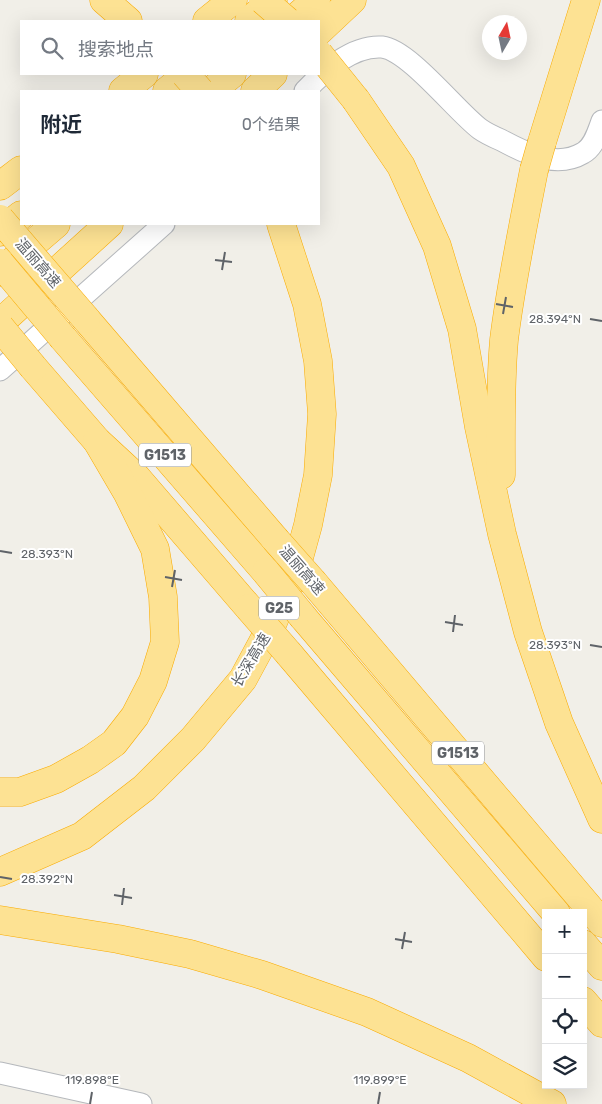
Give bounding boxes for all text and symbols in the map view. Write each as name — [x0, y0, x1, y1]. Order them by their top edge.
north arrow — [482, 15, 527, 60]
search box — [20, 20, 320, 75]
icon: search — [38, 34, 66, 62]
text: 搜索地点 — [78, 38, 154, 61]
text: 附近 — [40, 112, 82, 137]
text: 0个结果 — [242, 115, 300, 134]
street label: 温丽高速 — [12, 234, 64, 292]
text: 28.394°N — [529, 312, 581, 326]
road number: G1513 — [139, 444, 191, 466]
street label: 温丽高速 — [276, 541, 328, 599]
text: 28.393°N — [21, 547, 73, 561]
road number: G25 — [259, 596, 299, 620]
street label: 长深高速 — [228, 630, 274, 690]
text: 28.393°N — [529, 638, 581, 652]
road number: G1513 — [432, 741, 484, 764]
text: 28.392°N — [21, 872, 73, 886]
map controls — [542, 909, 587, 1089]
button: + — [542, 909, 587, 954]
button: − — [542, 954, 587, 999]
button: locate — [542, 999, 587, 1044]
button: layers — [542, 1044, 587, 1089]
text: 119.898°E — [65, 1073, 119, 1087]
text: 119.899°E — [353, 1073, 407, 1087]

